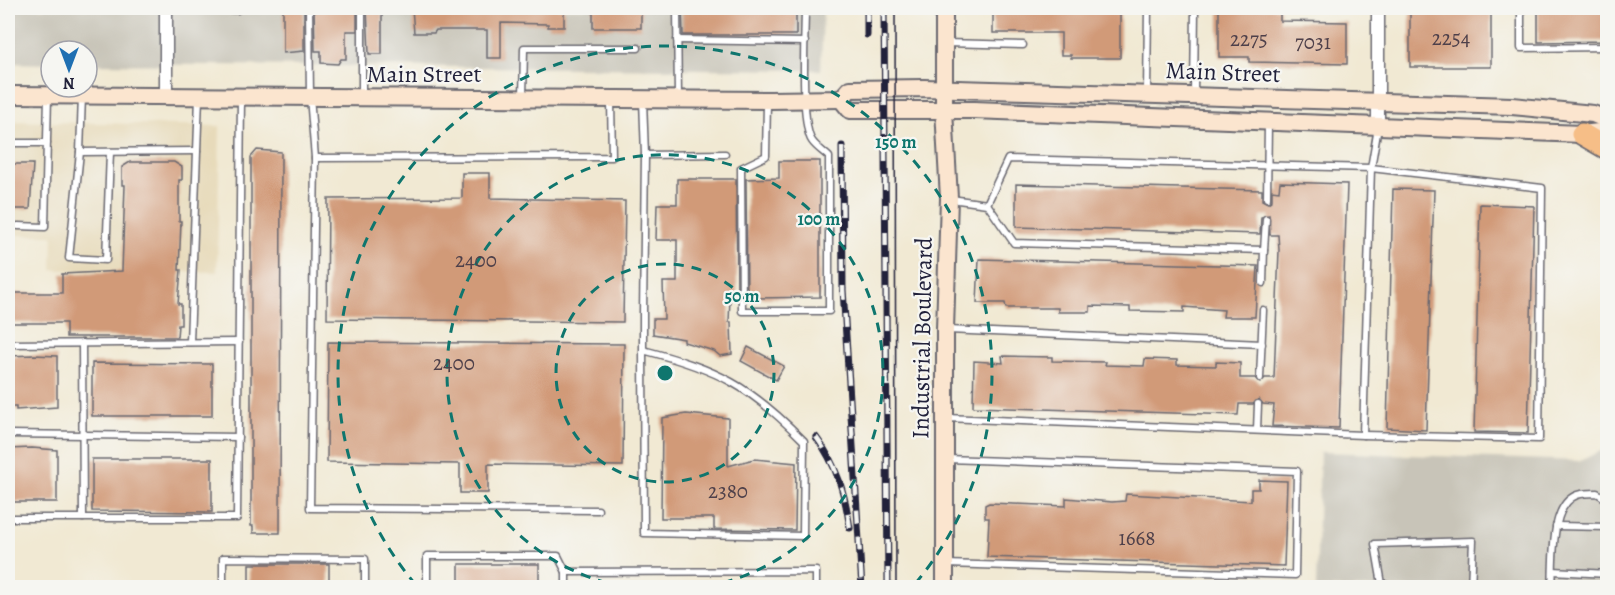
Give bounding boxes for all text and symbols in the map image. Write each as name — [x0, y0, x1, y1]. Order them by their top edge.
house number: 2254 — [1432, 24, 1470, 52]
house number: 2275 — [1230, 25, 1268, 53]
house number: 7031 — [1295, 28, 1331, 56]
north arrow — [39, 39, 99, 99]
street label: Main Street — [1165, 54, 1281, 90]
street label: Main Street — [367, 58, 482, 90]
text: N — [63, 72, 75, 94]
text: 150 m — [875, 130, 917, 154]
text: 100 m — [798, 207, 840, 231]
street label: Industrial Boulevard — [904, 237, 940, 439]
house number: 2400 — [455, 246, 497, 274]
text: 50 m — [725, 284, 759, 308]
house number: 2400 — [433, 349, 475, 377]
centre of rings — [655, 363, 675, 383]
house number: 2380 — [708, 477, 748, 505]
house number: 1668 — [1119, 524, 1155, 552]

